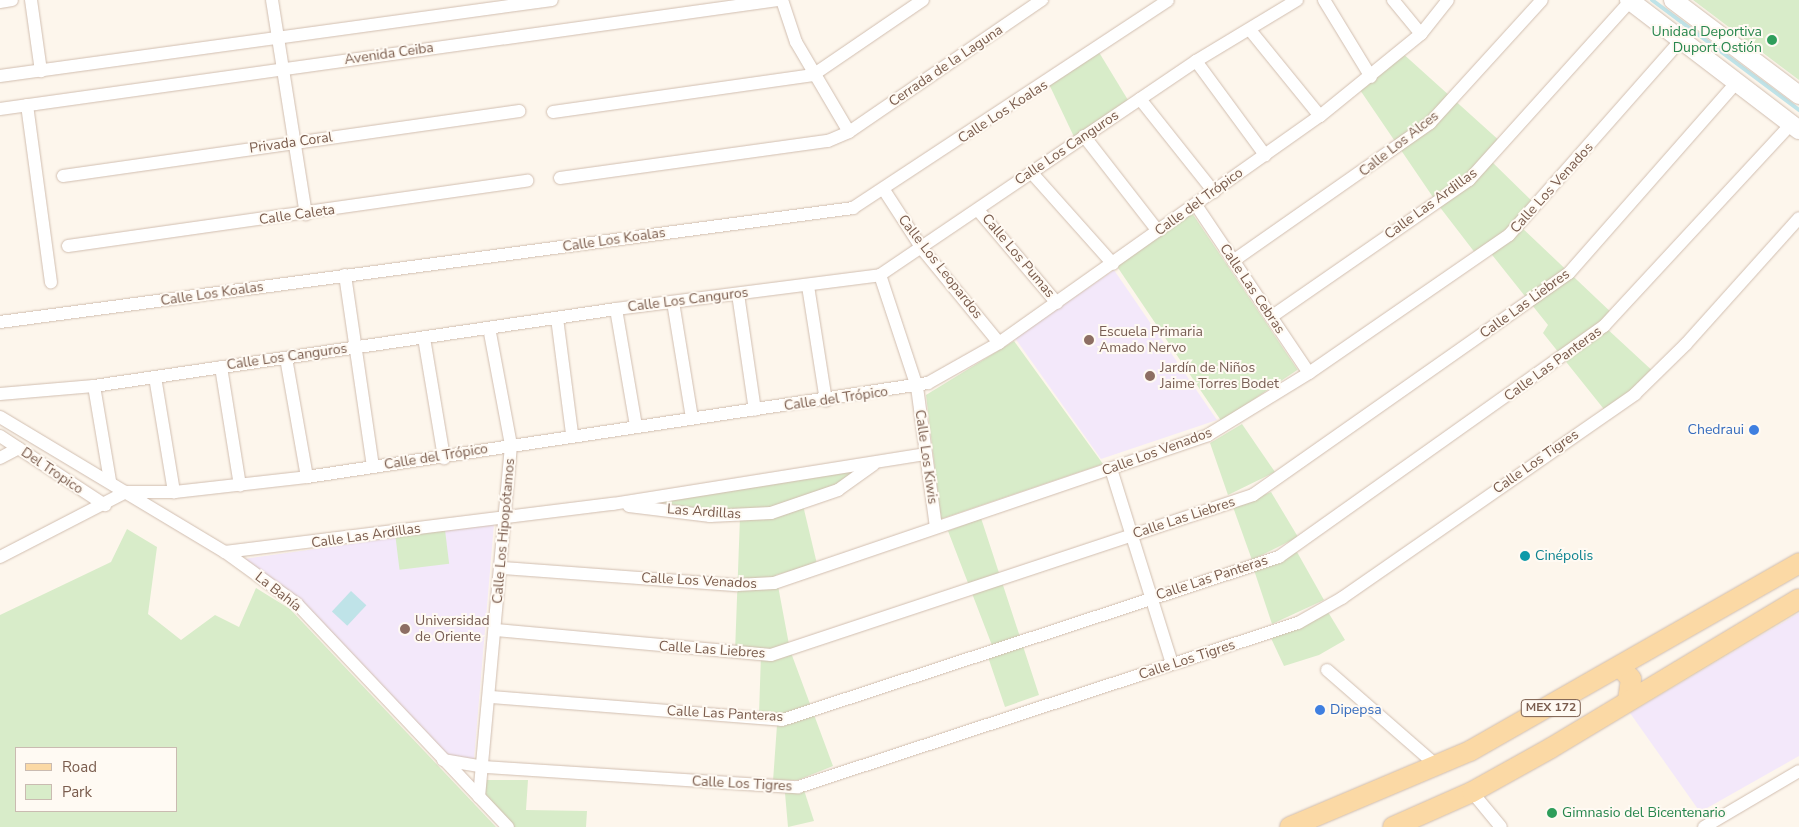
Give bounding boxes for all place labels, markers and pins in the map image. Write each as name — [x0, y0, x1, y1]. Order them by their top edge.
place label: Unidad Deportiva Duport Ostión — [1651, 24, 1762, 56]
marker: Unidad Deportiva Duport Ostión — [1766, 34, 1778, 46]
place label: Escuela Primaria Amado Nervo — [1099, 324, 1203, 357]
marker: Escuela Primaria Amado Nervo — [1083, 334, 1095, 346]
place label: Jardín de Niños Jaime Torres Bodet — [1160, 360, 1279, 392]
marker: Jardín de Niños Jaime Torres Bodet — [1144, 370, 1156, 382]
place label: Chedraui — [1688, 422, 1744, 438]
marker: Chedraui — [1748, 424, 1760, 436]
place label: Cinépolis — [1535, 548, 1593, 564]
marker: Cinépolis — [1519, 550, 1531, 562]
place label: Universidad de Oriente — [415, 613, 490, 646]
marker: Universidad de Oriente — [399, 623, 411, 635]
place label: Dipepsa — [1330, 702, 1382, 718]
marker: Dipepsa — [1314, 704, 1326, 716]
place label: Gimnasio del Bicentenario — [1562, 805, 1726, 821]
marker: Gimnasio del Bicentenario — [1546, 807, 1558, 819]

